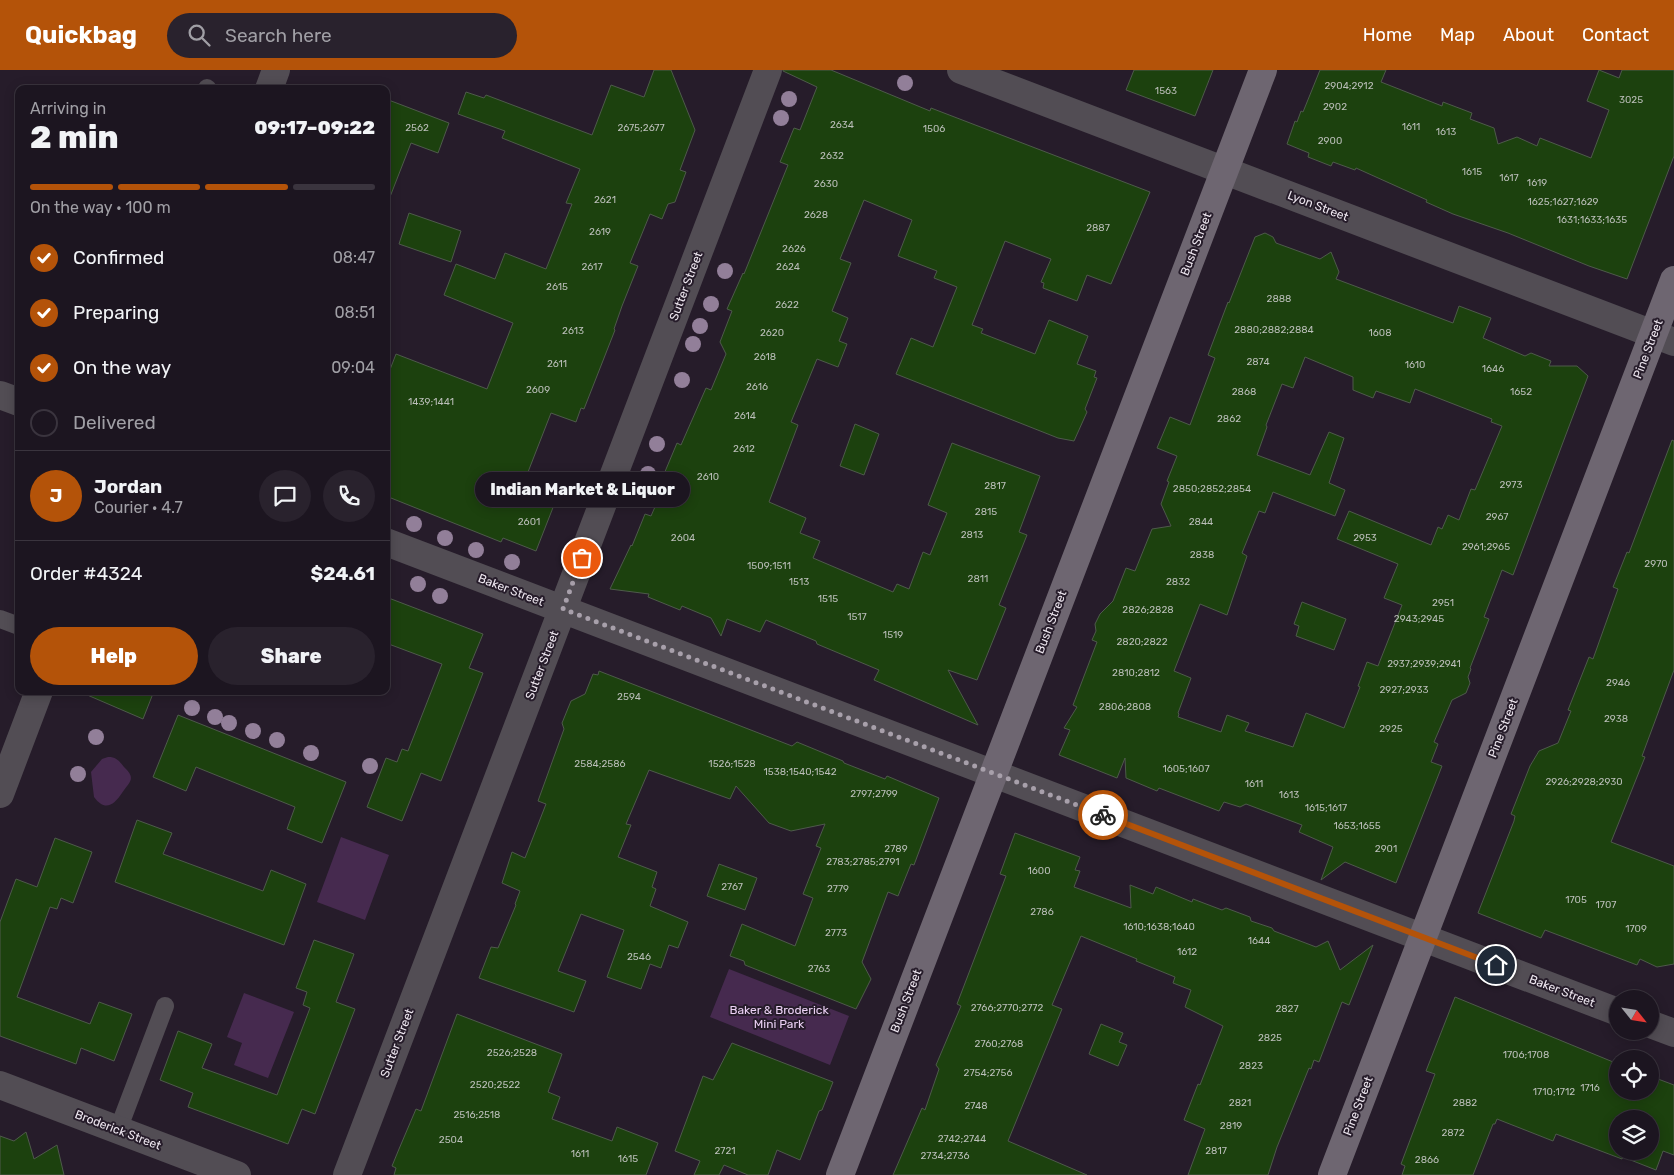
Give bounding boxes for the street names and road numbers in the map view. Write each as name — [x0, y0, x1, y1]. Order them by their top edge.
street label: Lyon Street — [1286, 188, 1351, 224]
street label: Bush Street — [1178, 210, 1215, 277]
street label: Sutter Street — [666, 249, 706, 322]
street label: Pine Street — [1630, 317, 1666, 381]
street label: Baker Street — [476, 571, 546, 609]
street label: Bush Street — [1033, 588, 1070, 655]
street label: Sutter Street — [522, 628, 562, 701]
street label: Pine Street — [1485, 696, 1521, 760]
street label: Bush Street — [888, 967, 925, 1034]
street label: Baker Street — [1527, 972, 1597, 1010]
street label: Sutter Street — [377, 1006, 417, 1079]
street label: Pine Street — [1340, 1074, 1376, 1138]
street label: Broderick Street — [73, 1107, 163, 1153]

